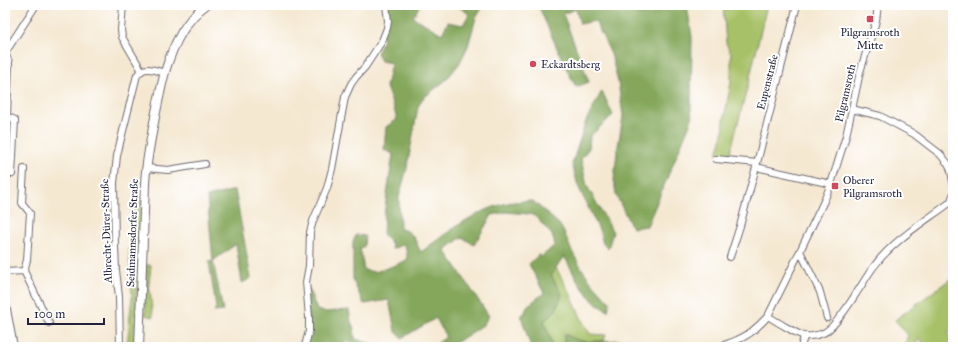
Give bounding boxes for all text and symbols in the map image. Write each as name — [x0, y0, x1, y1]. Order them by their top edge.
marker: Pilgramsroth Mitte — [865, 14, 875, 24]
place label: Pilgramsroth Mitte — [840, 26, 900, 52]
street label: Eupenstraße — [754, 53, 781, 111]
place label: Eckardtsberg — [541, 58, 601, 71]
marker: Eckardtsberg — [528, 59, 538, 69]
street label: Pilgramsroth — [833, 63, 858, 123]
place label: Oberer Pilgramsroth — [843, 174, 902, 200]
street label: Albrecht-Dürer-Straße — [98, 178, 115, 284]
street label: Seidmannsdorfer Straße — [124, 178, 141, 287]
marker: Oberer Pilgramsroth — [830, 181, 840, 191]
scale bar — [28, 300, 104, 326]
text: 100 m — [34, 307, 65, 321]

